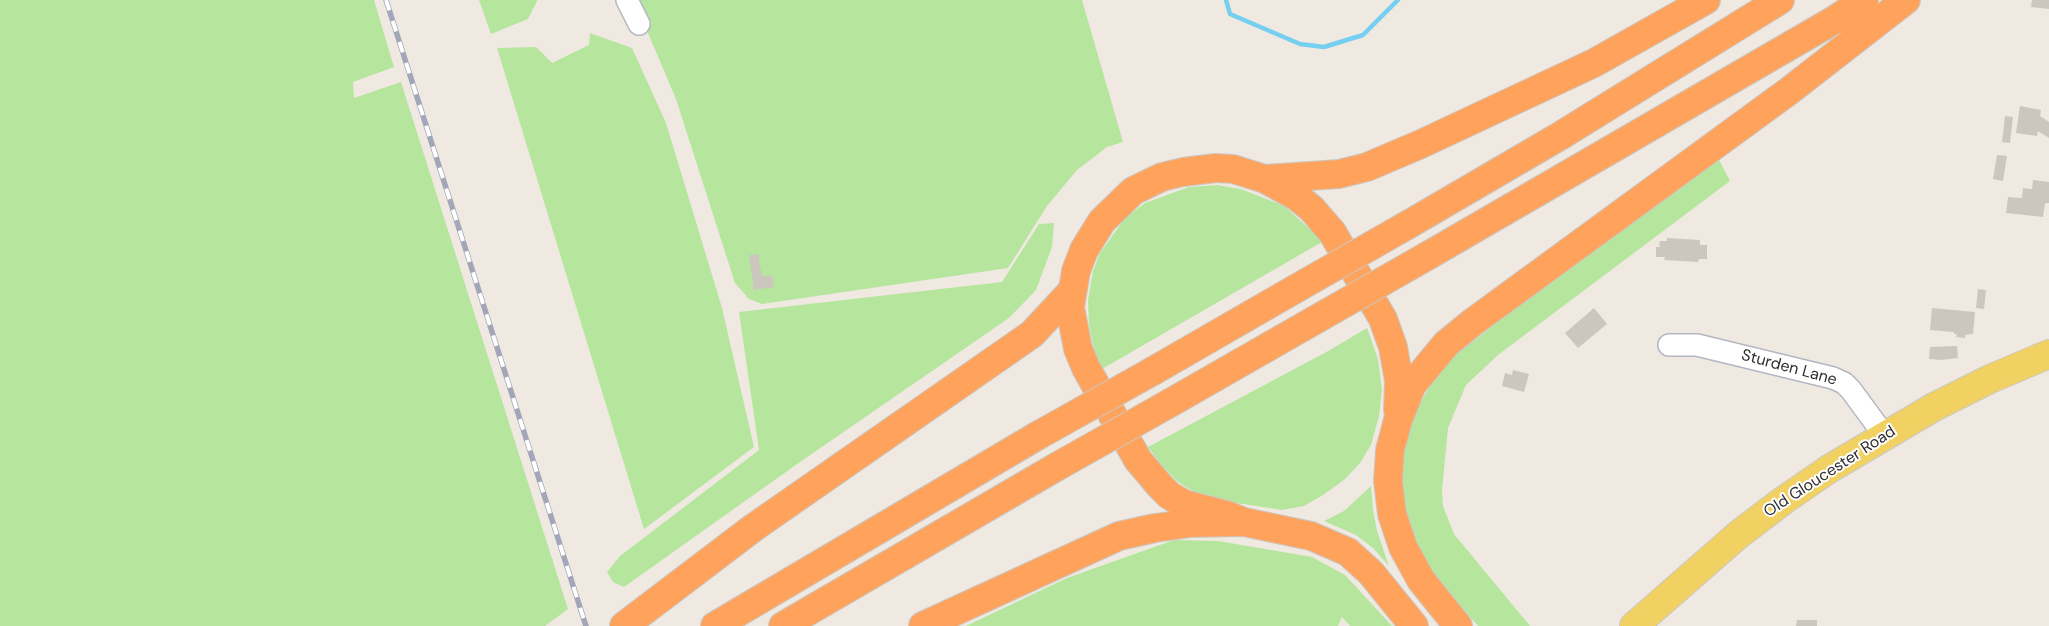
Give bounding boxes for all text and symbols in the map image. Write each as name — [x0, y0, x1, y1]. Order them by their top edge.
street label: Sturden Lane — [1739, 346, 1839, 390]
street label: Old Gloucester Road — [1761, 422, 1899, 522]

